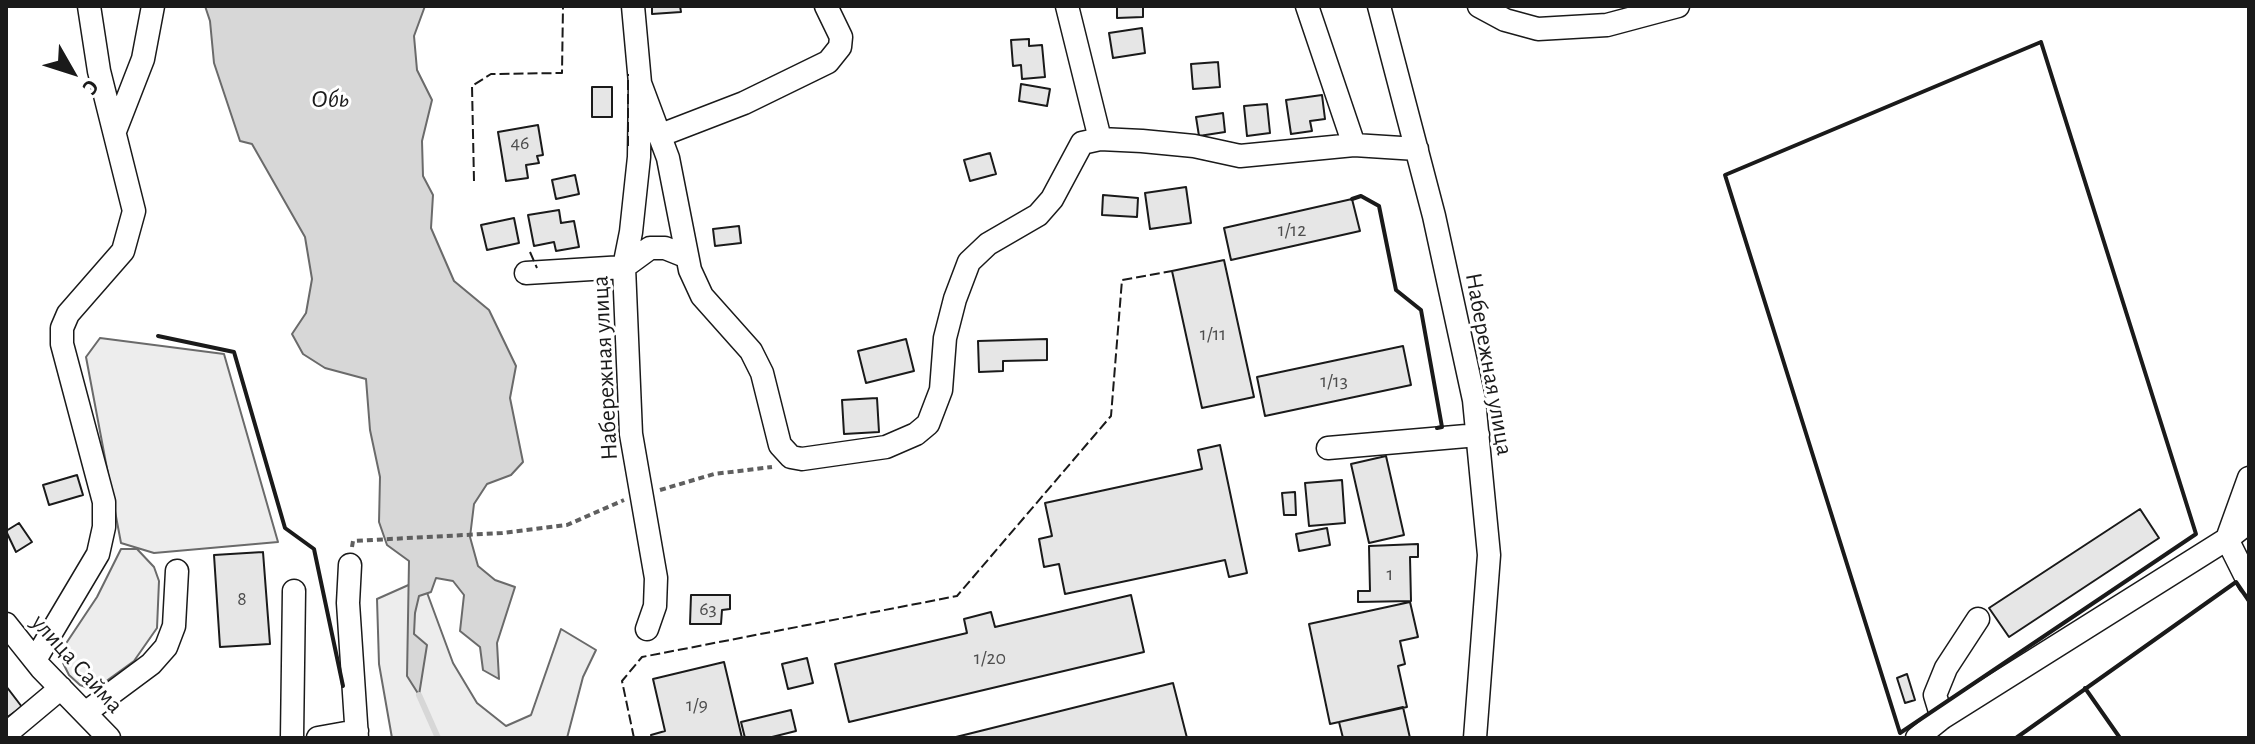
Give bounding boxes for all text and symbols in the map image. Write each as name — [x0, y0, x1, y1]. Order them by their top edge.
north arrow — [32, 32, 112, 112]
text: С — [78, 75, 103, 99]
water label: Обь — [311, 83, 349, 115]
house number: 46 — [510, 131, 530, 155]
house number: 1/12 — [1278, 218, 1306, 242]
street label: Набережная улица — [1459, 271, 1519, 457]
street label: Набережная улица — [586, 275, 624, 461]
house number: 1/11 — [1200, 322, 1226, 346]
house number: 1/13 — [1320, 369, 1348, 393]
house number: 1 — [1387, 562, 1393, 586]
house number: 8 — [237, 587, 247, 611]
house number: 63 — [699, 597, 717, 621]
street label: улица Сайма — [25, 608, 129, 720]
house number: 1/20 — [974, 646, 1006, 670]
house number: 1/9 — [686, 693, 708, 717]

